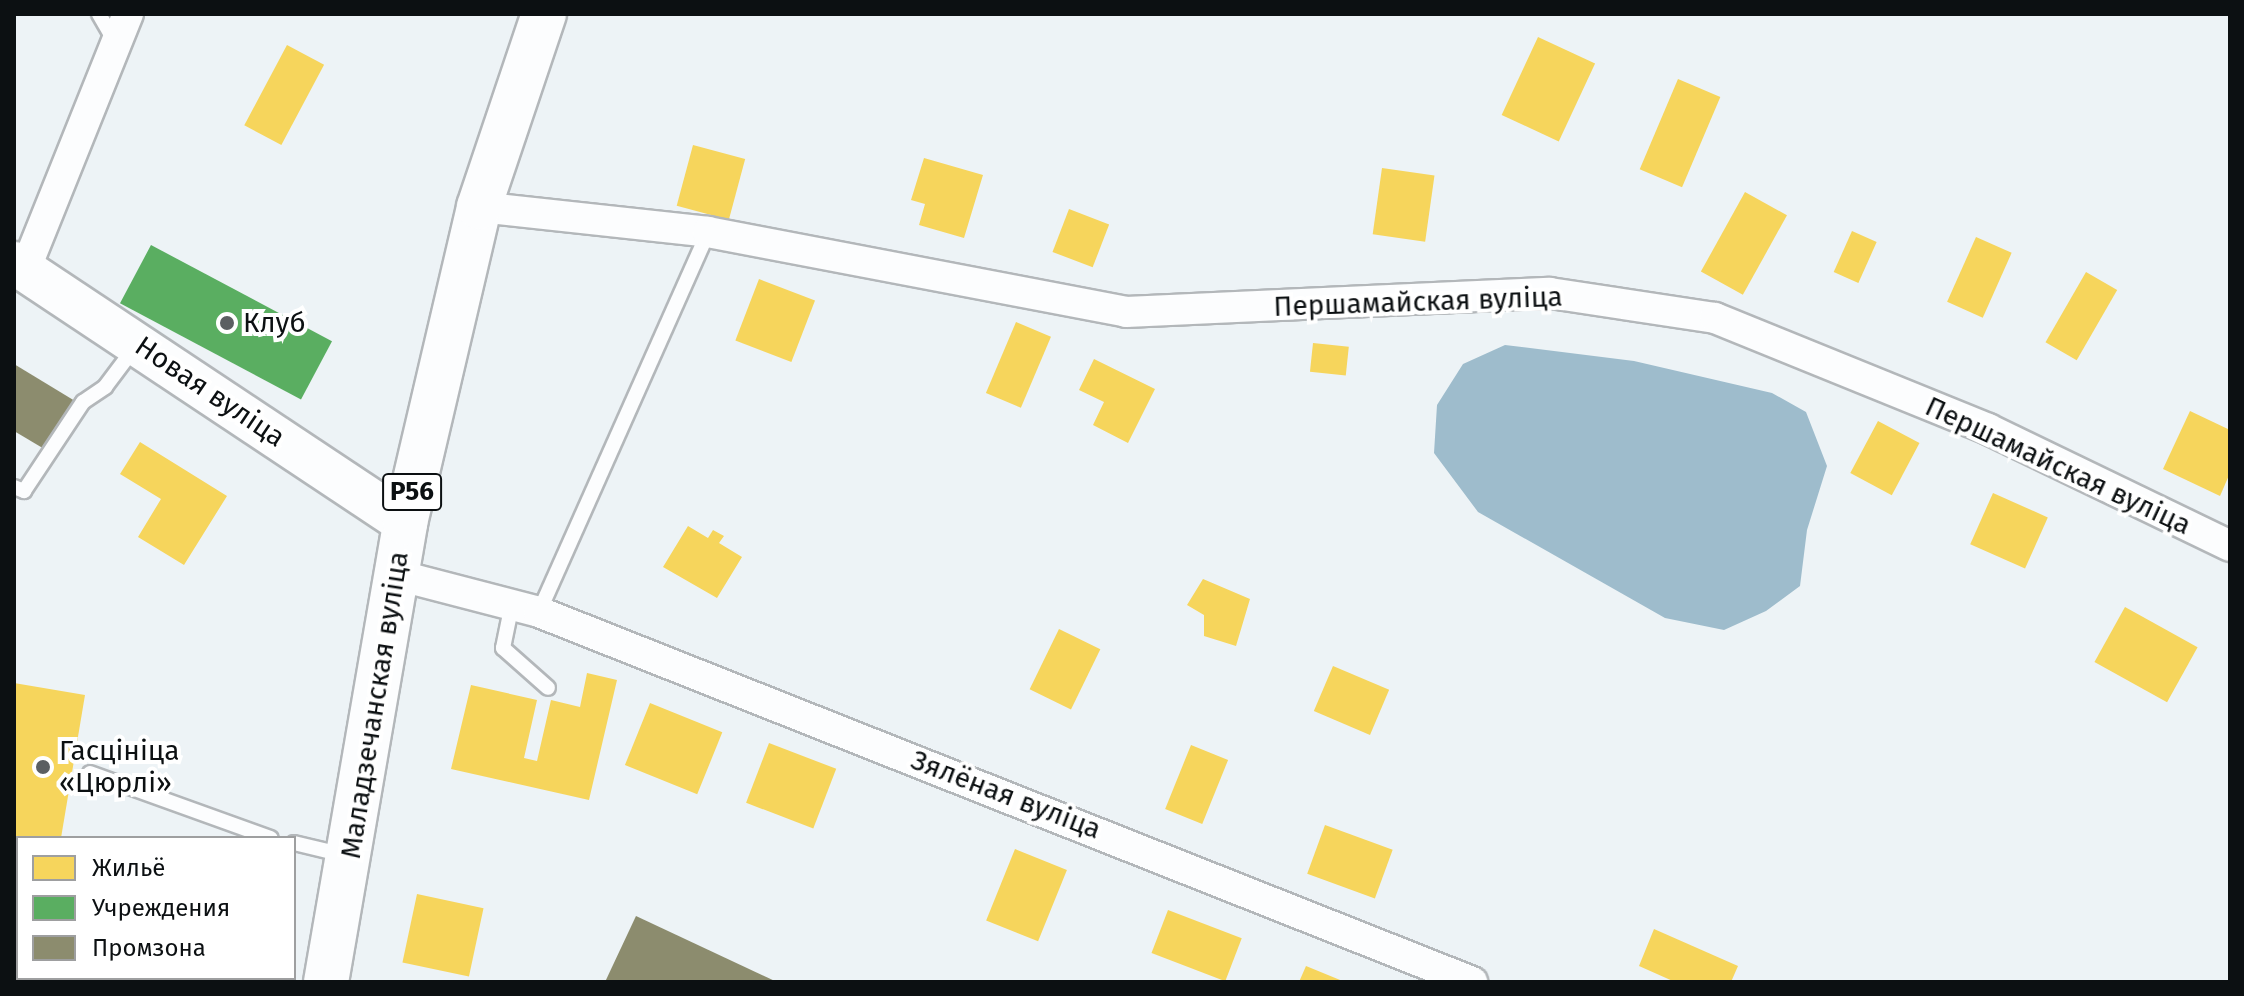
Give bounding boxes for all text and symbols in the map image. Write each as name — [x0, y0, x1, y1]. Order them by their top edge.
street label: Першамайская вуліца — [1273, 280, 1563, 324]
place label: Клуб — [243, 306, 306, 340]
marker: Клуб — [218, 314, 236, 332]
street label: Новая вуліца — [129, 330, 291, 454]
street label: Першамайская вуліца — [1920, 390, 2196, 542]
road number: Р56 — [382, 470, 442, 514]
street label: Маладзечанская вуліца — [334, 549, 416, 861]
place label: Гасцініца «Цюрлі» — [59, 734, 179, 800]
street label: Зялёная вуліца — [906, 743, 1106, 847]
marker: Гасцініца «Цюрлі» — [34, 758, 52, 776]
legend — [16, 836, 296, 980]
text: Жильё — [92, 854, 165, 882]
text: Учреждения — [92, 894, 230, 922]
text: Промзона — [92, 934, 206, 962]

